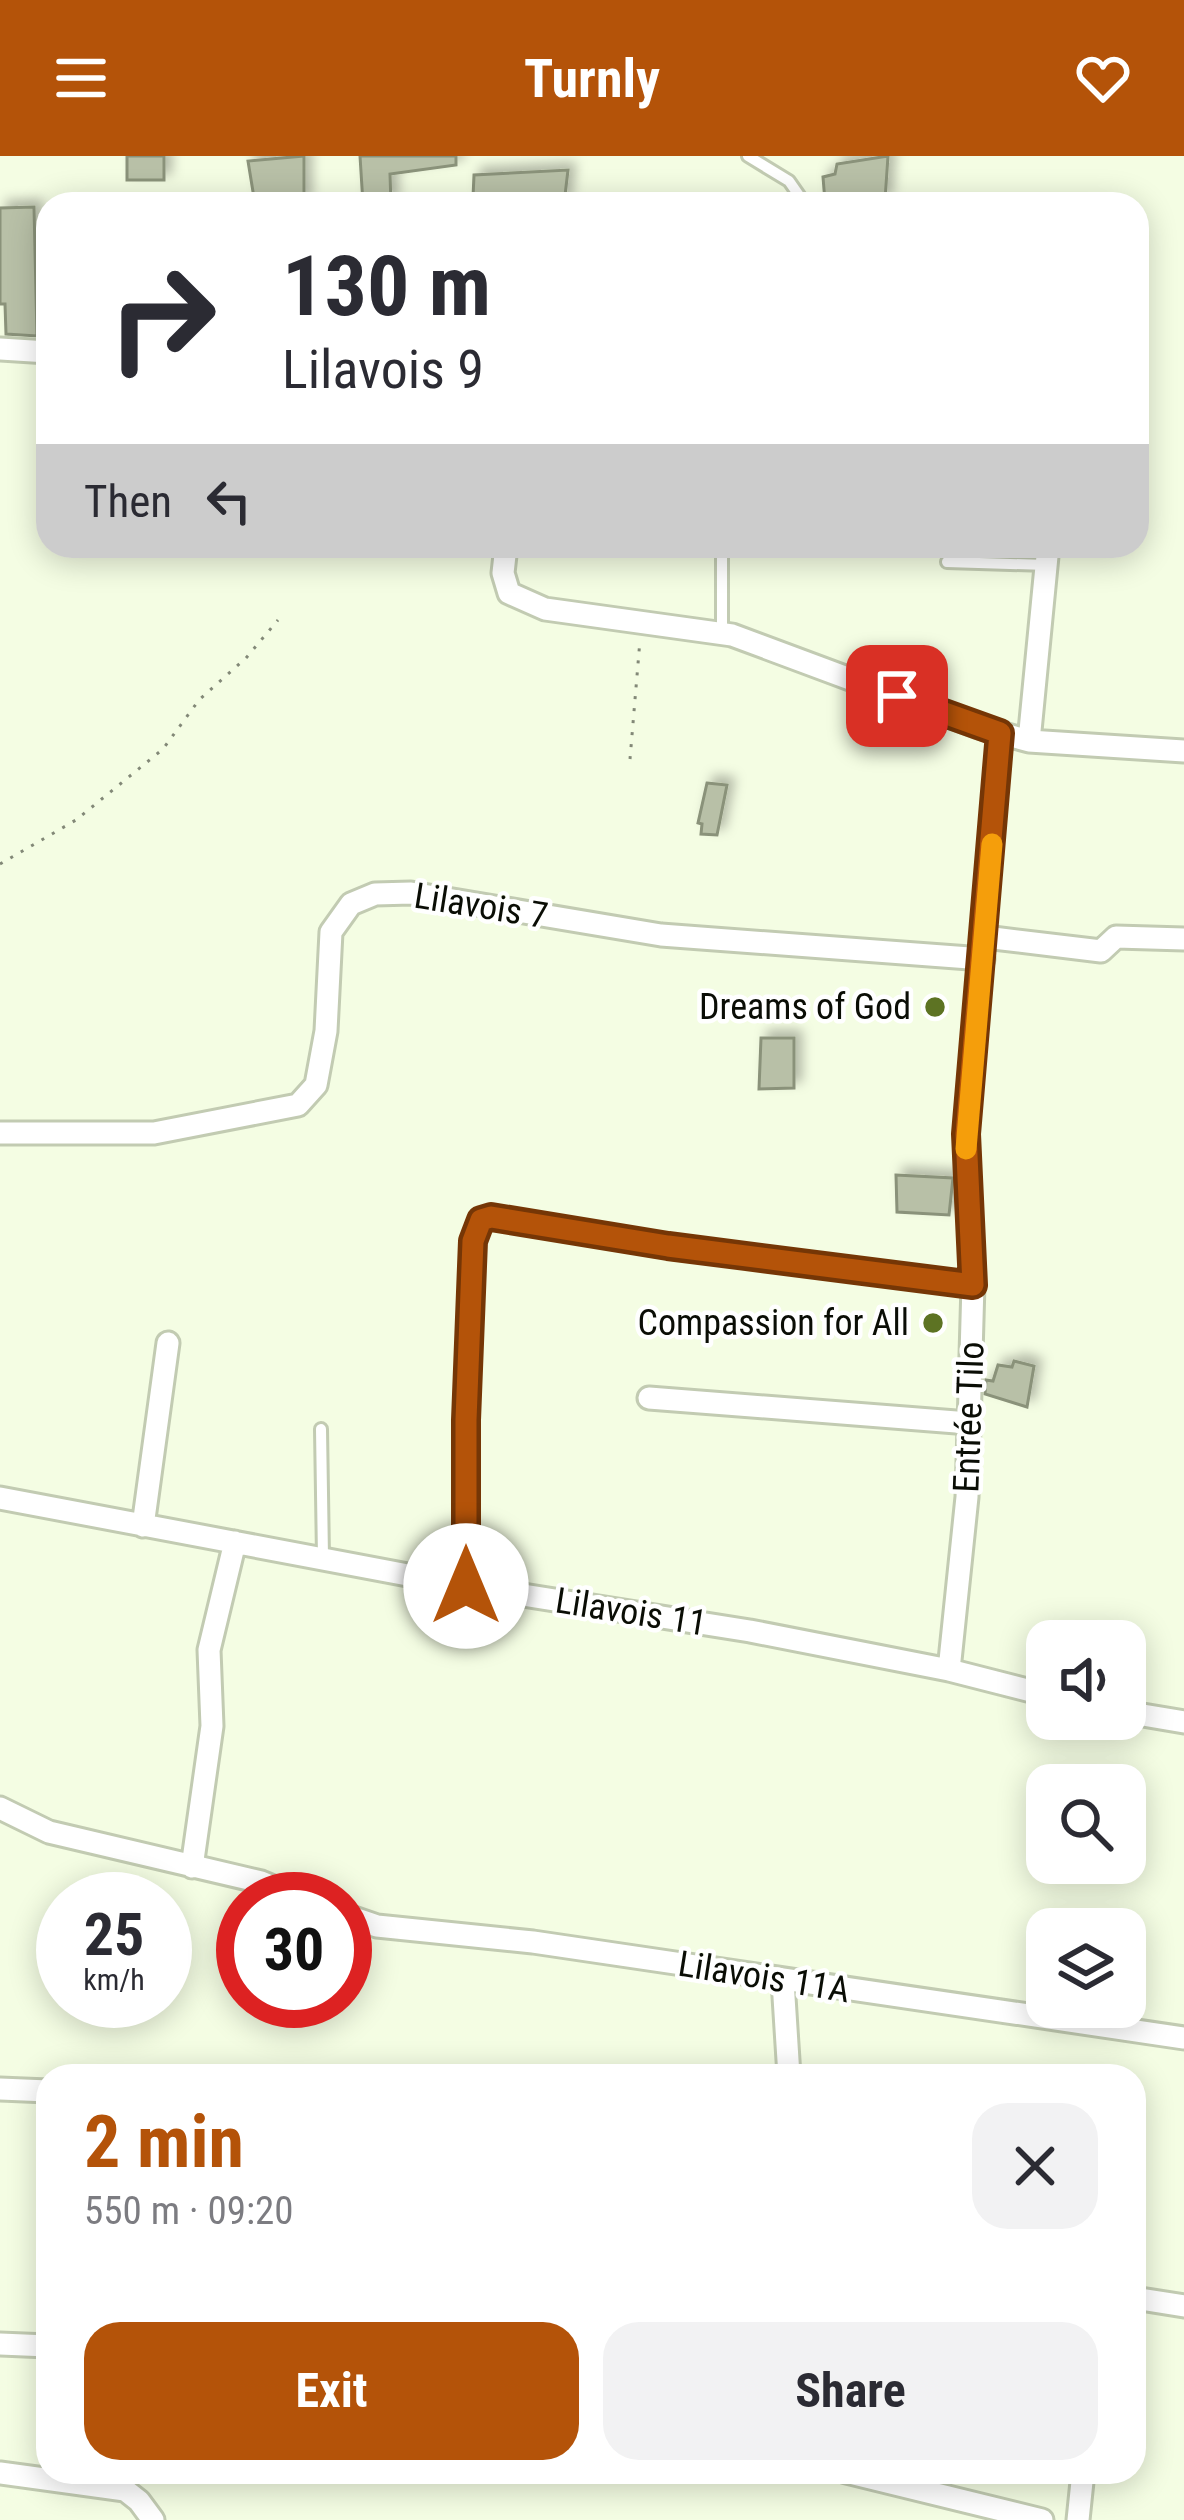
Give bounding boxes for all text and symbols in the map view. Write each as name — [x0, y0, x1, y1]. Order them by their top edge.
icon: menu — [48, 45, 114, 111]
icon: heart — [1070, 45, 1136, 111]
text: Turnly — [524, 47, 660, 110]
text: 130 m — [282, 237, 491, 336]
icon: right — [84, 240, 240, 396]
text: Lilavois 9 — [282, 338, 484, 401]
icon: left — [196, 468, 262, 534]
text: Then — [84, 475, 172, 528]
pin — [846, 645, 948, 747]
icon: arrive — [864, 663, 930, 729]
street label: Lilavois 7 — [411, 875, 551, 937]
place label: Dreams of God — [699, 986, 911, 1028]
marker: Dreams of God — [922, 994, 948, 1020]
place label: Compassion for All — [638, 1302, 909, 1344]
marker: Compassion for All — [920, 1310, 946, 1336]
street label: Entrée Tilo — [945, 1341, 993, 1493]
position arrow — [403, 1523, 529, 1649]
street label: Lilavois 11 — [552, 1579, 710, 1645]
map controls — [1026, 1620, 1146, 2028]
button: sound — [1026, 1620, 1146, 1740]
button: search — [1026, 1764, 1146, 1884]
speed limit sign: 30 — [216, 1872, 372, 2028]
text: 25 — [84, 1899, 144, 1970]
button: layers — [1026, 1908, 1146, 2028]
street label: Lilavois 11A — [675, 1943, 853, 2011]
text: km/h — [83, 1962, 145, 1997]
text: 2 min — [84, 2100, 244, 2185]
button: close — [972, 2103, 1098, 2229]
text: 550 m · 09:20 — [84, 2188, 294, 2234]
button: Exit — [84, 2322, 579, 2460]
button: Share — [603, 2322, 1098, 2460]

